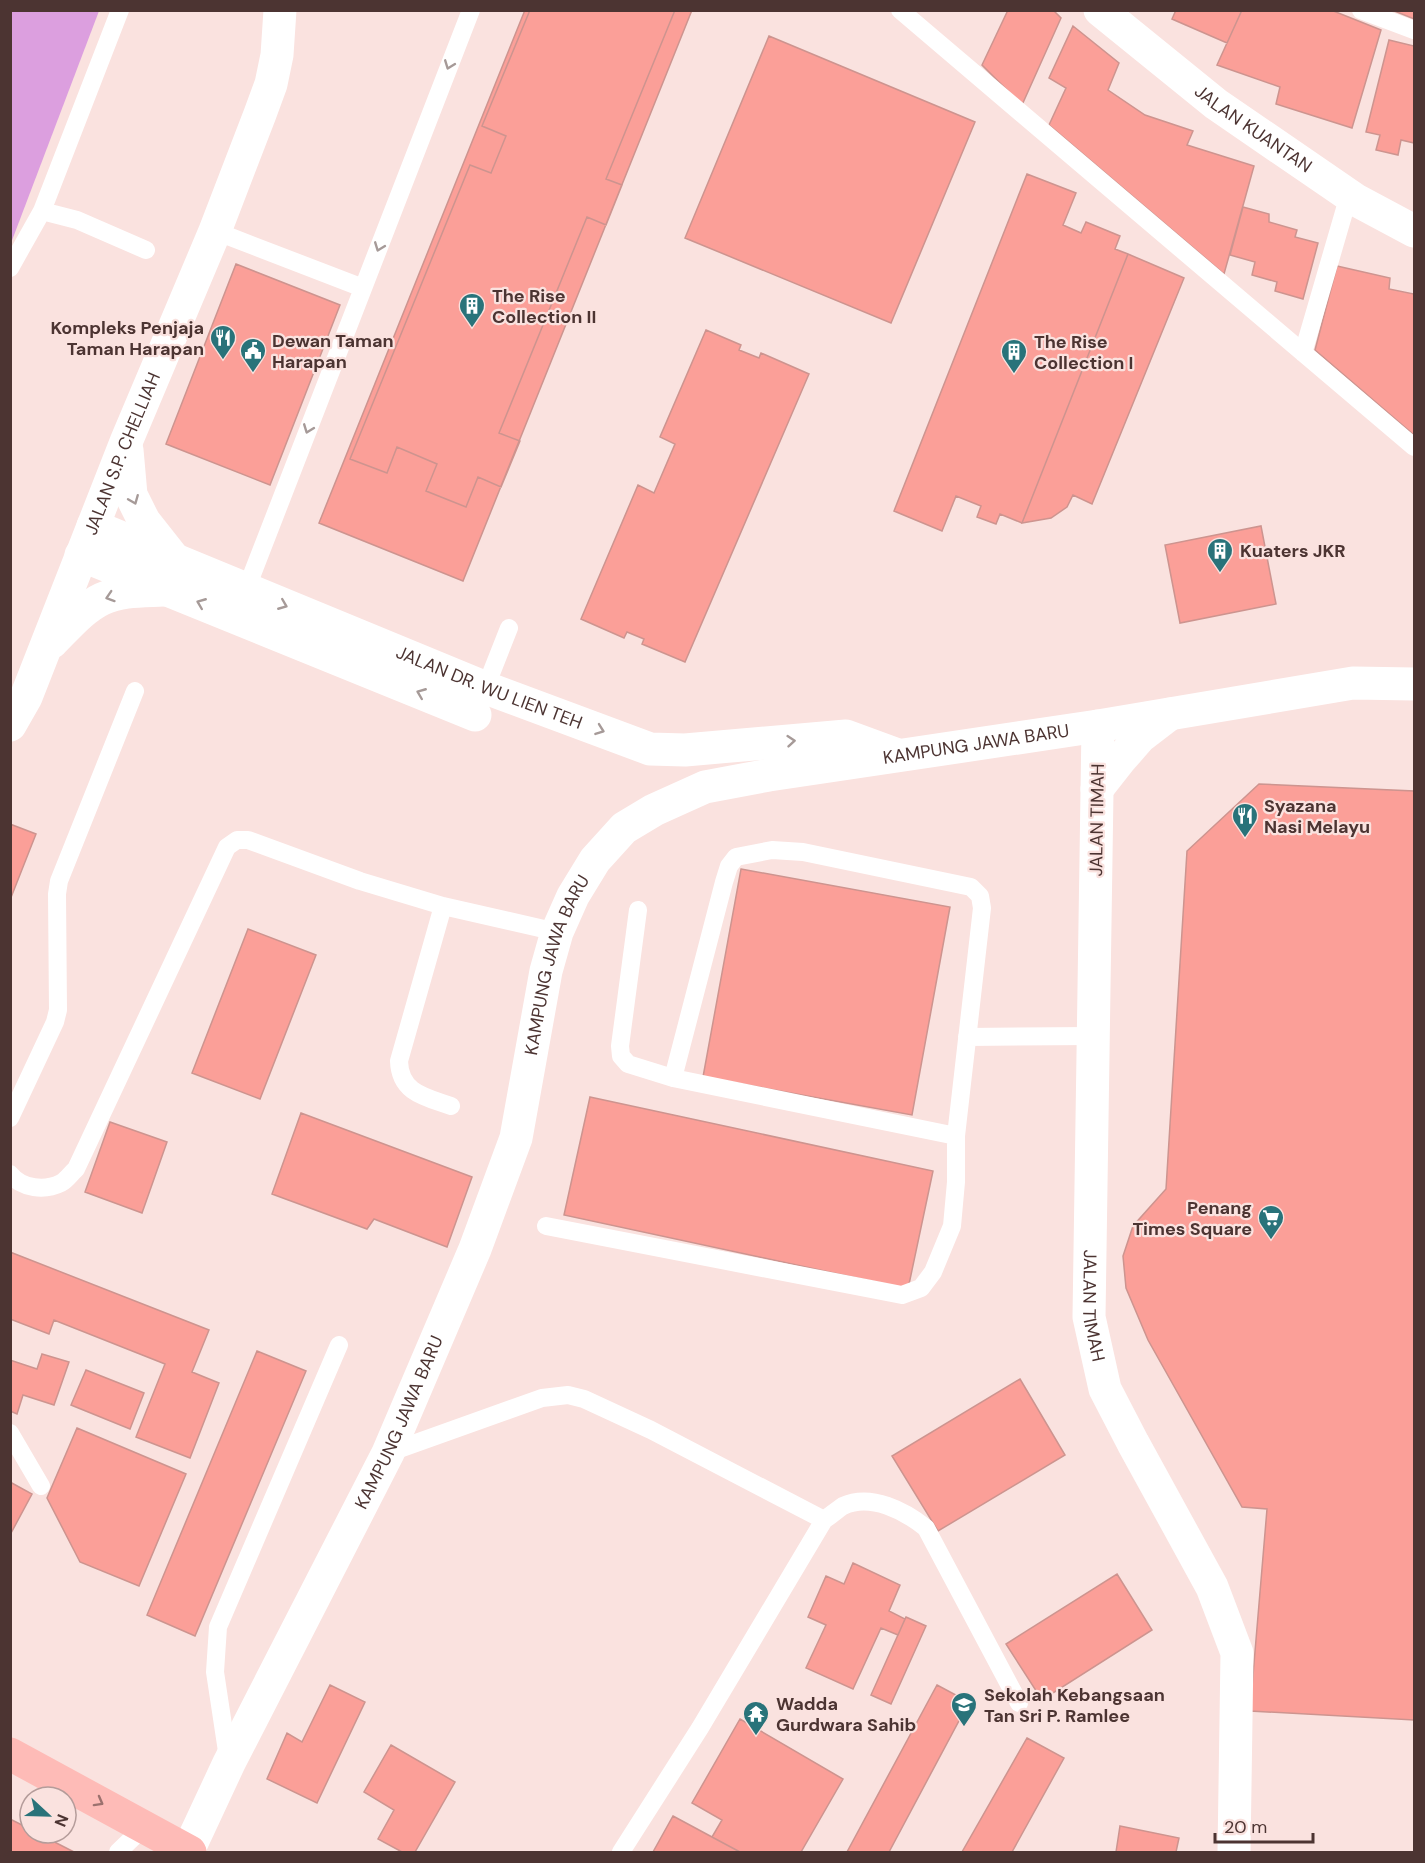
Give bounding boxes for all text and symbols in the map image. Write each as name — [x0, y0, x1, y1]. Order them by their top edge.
one-way arrow — [444, 59, 457, 70]
street label: JALAN KUANTAN — [1189, 79, 1317, 178]
one-way arrow — [374, 241, 386, 252]
place label: The Rise Collection II — [492, 284, 596, 329]
building icon: The Rise Collection II — [457, 291, 487, 329]
place label: Kompleks Penjaja Taman Harapan — [50, 316, 204, 361]
restaurant icon: Kompleks Penjaja Taman Harapan — [208, 323, 238, 361]
place label: Dewan Taman Harapan — [272, 329, 394, 374]
place label: The Rise Collection I — [1034, 330, 1133, 375]
public building icon: Dewan Taman Harapan — [238, 336, 268, 374]
building icon: The Rise Collection I — [999, 337, 1029, 375]
street label: JALAN S.P. CHELLIAH — [79, 369, 166, 538]
one-way arrow — [303, 423, 316, 433]
one-way arrow — [127, 493, 139, 504]
building icon: Kuaters JKR — [1205, 536, 1235, 574]
place label: Kuaters JKR — [1240, 539, 1346, 563]
one-way arrow — [105, 590, 116, 602]
one-way arrow — [197, 598, 208, 610]
one-way arrow — [277, 598, 288, 610]
street label: JALAN DR. WU LIEN TEH — [392, 640, 586, 735]
one-way arrow — [416, 688, 427, 700]
street label: KAMPUNG JAWA BARU — [881, 718, 1071, 770]
one-way arrow — [594, 723, 605, 736]
one-way arrow — [786, 735, 795, 748]
street label: JALAN TIMAH — [1084, 763, 1110, 877]
place label: Syazana Nasi Melayu — [1264, 794, 1370, 839]
restaurant icon: Syazana Nasi Melayu — [1230, 801, 1260, 839]
street label: KAMPUNG JAWA BARU — [519, 870, 595, 1057]
place label: Penang Times Square — [1132, 1196, 1252, 1241]
supermarket icon: Penang Times Square — [1256, 1203, 1286, 1241]
street label: JALAN TIMAH — [1077, 1249, 1111, 1364]
street label: KAMPUNG JAWA BARU — [349, 1332, 449, 1513]
place label: Sekolah Kebangsaan Tan Sri P. Ramlee — [984, 1683, 1165, 1728]
school or university icon: Sekolah Kebangsaan Tan Sri P. Ramlee — [949, 1690, 979, 1728]
place label: Wadda Gurdwara Sahib — [776, 1692, 916, 1737]
temple icon: Wadda Gurdwara Sahib — [741, 1699, 771, 1737]
north arrow — [18, 1785, 78, 1845]
one-way arrow — [92, 1795, 103, 1806]
scale bar — [1215, 1806, 1312, 1844]
text: N — [50, 1811, 73, 1830]
text: 20 m — [1224, 1815, 1267, 1839]

